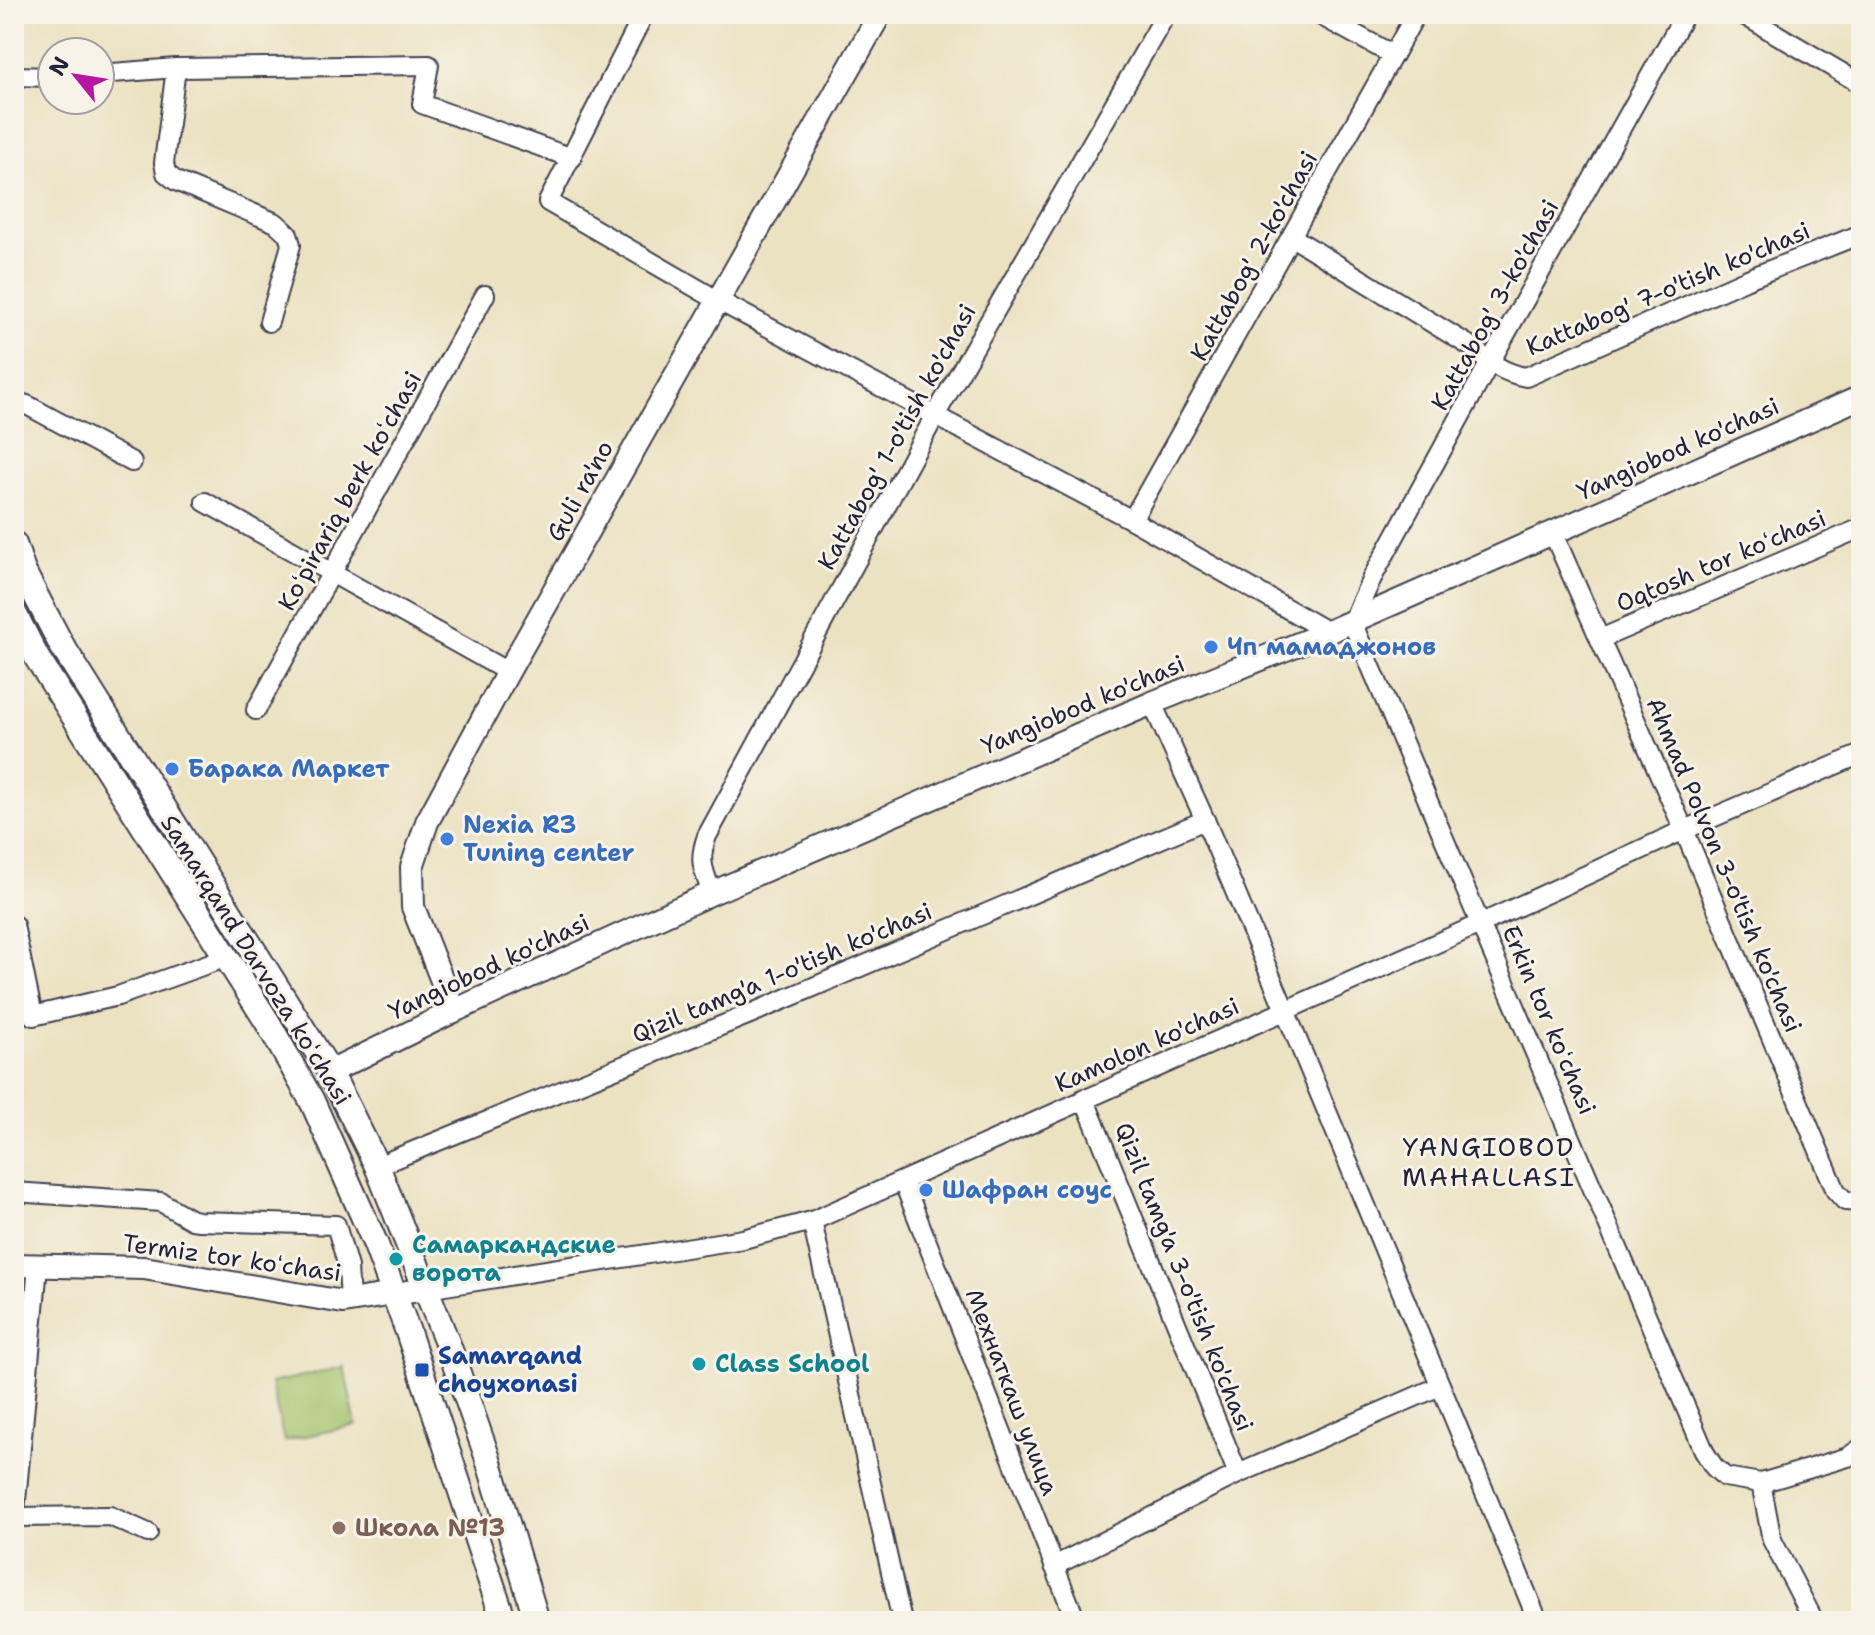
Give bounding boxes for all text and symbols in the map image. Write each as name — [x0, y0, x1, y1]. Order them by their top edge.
north arrow — [36, 36, 116, 116]
text: N — [42, 51, 76, 81]
street label: Kattabog' 2-ko'chasi — [1183, 145, 1325, 367]
street label: Kattabog' 3-ko'chasi — [1424, 194, 1566, 416]
street label: Kattabog' 7-o'tish ko'chasi — [1521, 215, 1815, 363]
street label: Kattabog' 1-o'tish ko'chasi — [810, 298, 984, 576]
street label: Koʻpirariq berk koʻchasi — [271, 366, 429, 616]
street label: Yangiobod ko'chasi — [1572, 390, 1784, 508]
street label: Guli ra'no — [539, 435, 621, 547]
street label: Oqtosh tor koʻchasi — [1611, 502, 1831, 620]
place label: Чп мамаджонов — [1227, 631, 1436, 663]
marker: Чп мамаджонов — [1202, 638, 1220, 656]
street label: Yangiobod ko'chasi — [976, 648, 1190, 762]
street label: Ahmad Polvon 3-o'tish ko'chasi — [1639, 693, 1809, 1037]
place label: Барака Маркет — [188, 753, 390, 785]
marker: Барака Маркет — [163, 760, 181, 778]
street label: Samarqand Darvoza koʻchasi — [153, 809, 359, 1111]
place label: Nexia R3 Tuning center — [463, 809, 634, 869]
marker: Nexia R3 Tuning center — [438, 830, 456, 848]
street label: Qizil tamg'a 1-o'tish ko'chasi — [627, 895, 937, 1051]
street label: Yangiobod ko'chasi — [383, 906, 595, 1028]
street label: Erkin tor koʻchasi — [1495, 921, 1603, 1119]
street label: Kamolon ko'chasi — [1050, 990, 1244, 1100]
street label: Qizil tamg'a 3-o'tish ko'chasi — [1107, 1118, 1261, 1436]
district label: YANGIOBOD MAHALLASI — [1402, 1129, 1576, 1194]
place label: Шафран соус — [942, 1174, 1112, 1206]
marker: Шафран соус — [917, 1181, 935, 1199]
street label: Termiz tor koʻchasi — [121, 1227, 343, 1289]
place label: Самаркандские ворота — [412, 1229, 616, 1289]
marker: Самаркандские ворота — [387, 1250, 405, 1268]
street label: Мехнаткаш улица — [958, 1284, 1066, 1500]
place label: Samarqand choyxonasi — [438, 1340, 582, 1400]
place label: Class School — [715, 1348, 869, 1380]
marker: Class School — [690, 1355, 708, 1373]
marker: Samarqand choyxonasi — [413, 1361, 431, 1379]
place label: Школа №13 — [355, 1512, 505, 1544]
marker: Школа №13 — [330, 1519, 348, 1537]

